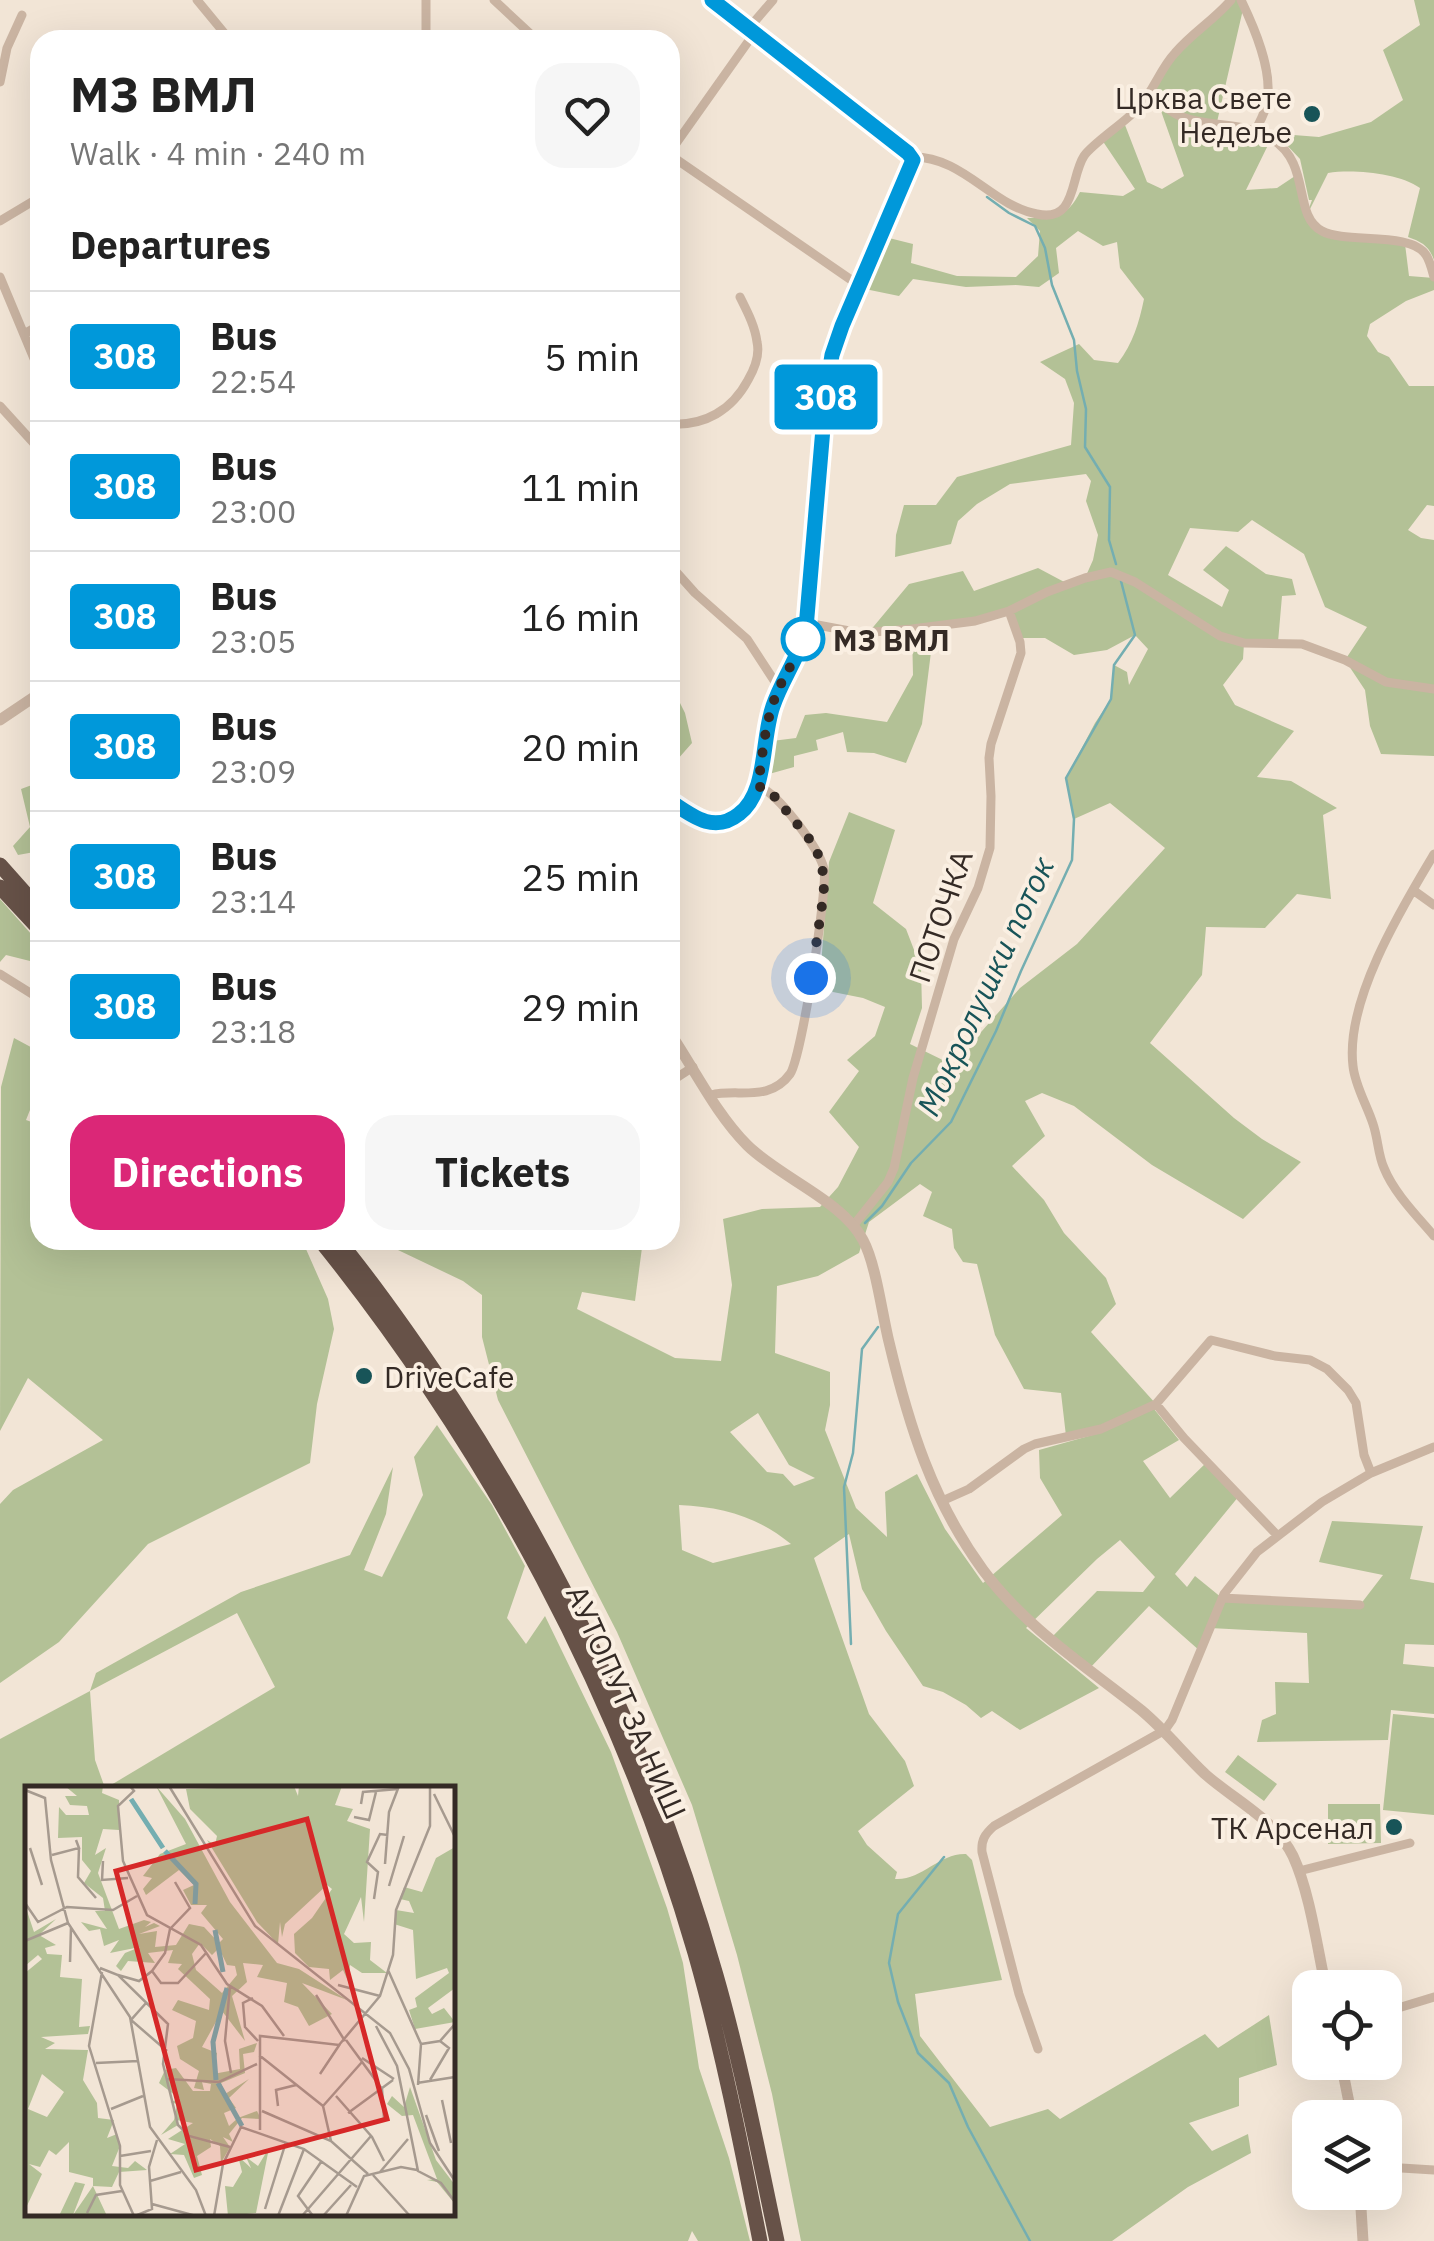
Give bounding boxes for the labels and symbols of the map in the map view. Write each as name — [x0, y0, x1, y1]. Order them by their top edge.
place label: Црква Свете Недеље — [1115, 78, 1292, 151]
marker: Црква Свете Недеље — [1301, 103, 1323, 125]
line badge: 308 — [768, 364, 884, 430]
marker: МЗ ВМЛ — [782, 618, 824, 660]
place label: МЗ ВМЛ — [833, 620, 950, 659]
street label: ПОТОЧКА — [899, 845, 981, 987]
water label: Мокролушки поток — [907, 849, 1064, 1122]
your location — [786, 953, 836, 1003]
place label: DriveCafe — [384, 1357, 514, 1396]
marker: DriveCafe — [353, 1365, 375, 1387]
street label: АУТОПУТ ЗА НИШ — [558, 1579, 696, 1825]
inset map — [25, 1786, 455, 2216]
place label: ТК Арсенал — [1211, 1808, 1374, 1847]
marker: ТК Арсенал — [1383, 1816, 1405, 1838]

